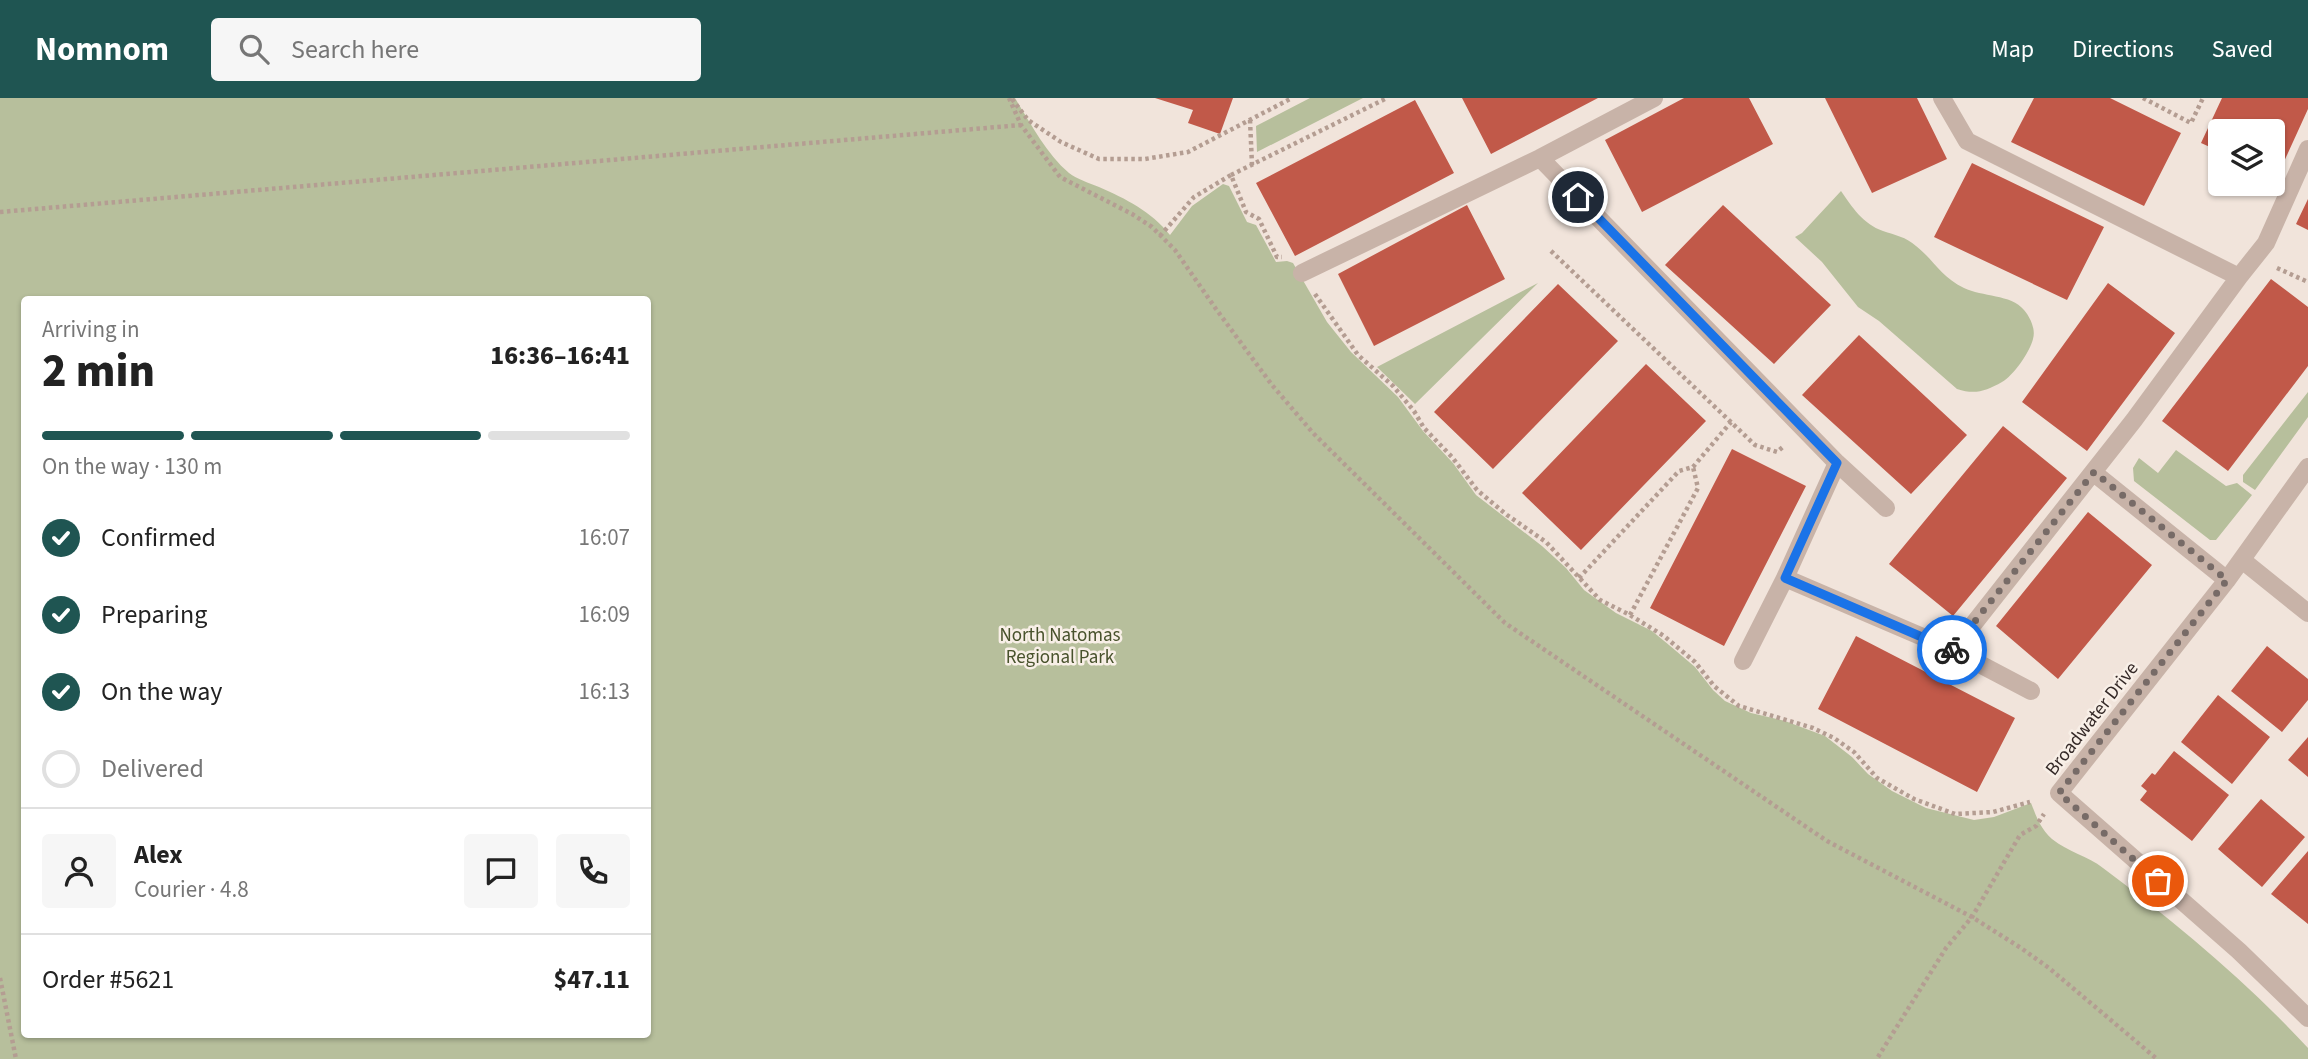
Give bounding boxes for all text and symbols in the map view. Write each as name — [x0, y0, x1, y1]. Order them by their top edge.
search box — [211, 18, 701, 81]
text: Nomnom — [35, 26, 169, 73]
icon: search — [235, 30, 273, 68]
text: Search here — [291, 31, 419, 68]
text: Map — [1991, 32, 2034, 67]
text: Directions — [2072, 32, 2174, 67]
text: Saved — [2212, 32, 2273, 67]
map controls — [2208, 119, 2285, 196]
button: layers — [2208, 119, 2285, 196]
pin — [1548, 167, 1608, 227]
icon: home — [1559, 178, 1597, 216]
text: Arriving in — [42, 313, 140, 346]
text: 16:36–16:41 — [490, 337, 630, 374]
text: 2 min — [42, 339, 155, 404]
text: On the way · 130 m — [42, 450, 222, 483]
icon: check — [42, 519, 80, 557]
text: Confirmed — [101, 519, 216, 556]
text: 16:07 — [579, 521, 630, 554]
icon: check — [42, 596, 80, 634]
text: Preparing — [101, 596, 207, 633]
text: 16:09 — [579, 598, 630, 631]
courier — [1917, 615, 1987, 685]
park label: North Natomas Regional Park — [999, 622, 1121, 671]
icon: bike — [1933, 631, 1971, 669]
street label: Broadwater Drive — [2039, 656, 2145, 781]
icon: check — [42, 673, 80, 711]
text: On the way — [101, 673, 222, 710]
text: 16:13 — [579, 675, 630, 708]
text: Delivered — [101, 750, 204, 787]
button: person — [42, 834, 116, 908]
button: chat — [464, 834, 538, 908]
button: phone — [556, 834, 630, 908]
text: Alex — [134, 836, 183, 873]
pin — [2128, 851, 2188, 911]
icon: bag — [2139, 862, 2177, 900]
text: Courier · 4.8 — [134, 873, 249, 906]
text: Order #5621 — [42, 961, 174, 998]
text: $47.11 — [554, 961, 630, 998]

